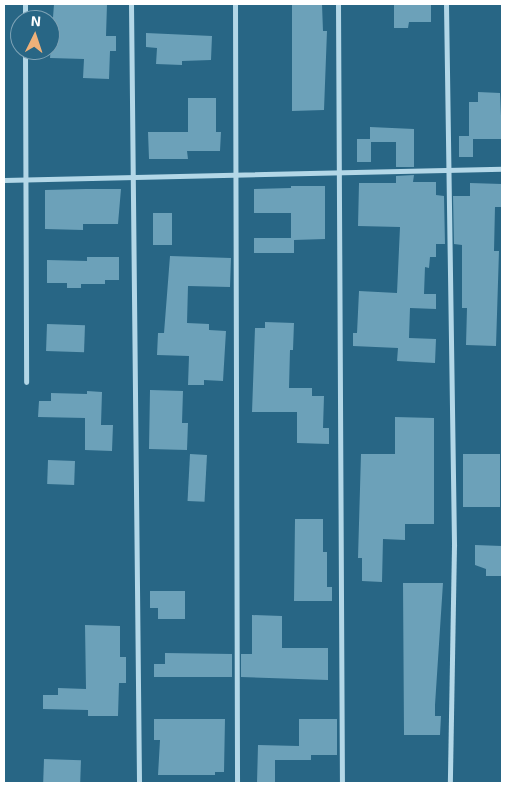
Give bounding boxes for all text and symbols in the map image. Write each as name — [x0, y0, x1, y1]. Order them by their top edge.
north arrow — [10, 10, 60, 60]
text: N — [30, 12, 42, 29]

